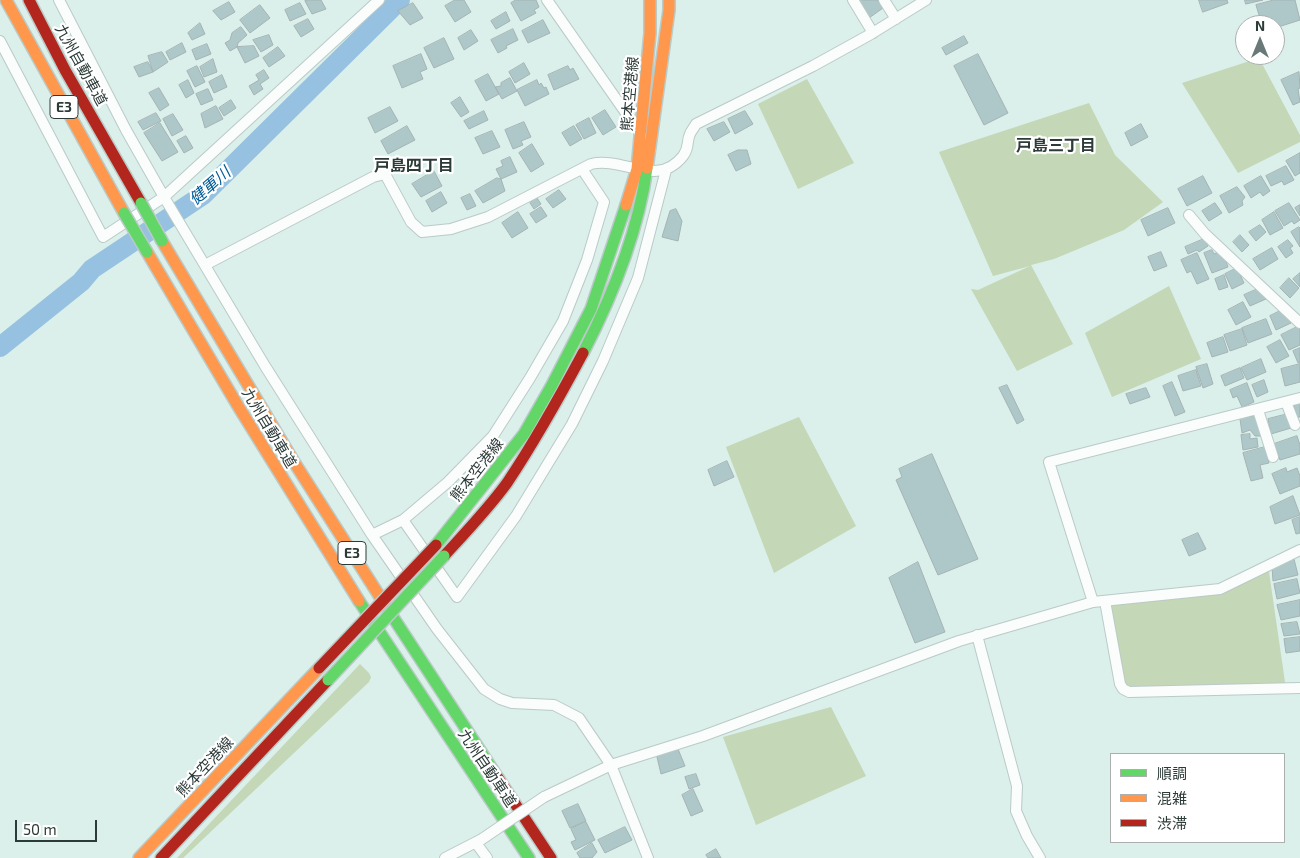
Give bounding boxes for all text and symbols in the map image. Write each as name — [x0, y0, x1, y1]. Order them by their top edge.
north arrow — [1235, 15, 1285, 65]
text: N — [1255, 17, 1265, 34]
street label: 九州自動車道 — [51, 21, 111, 109]
street label: 熊本空港線 — [618, 56, 642, 132]
road number: E3 — [50, 95, 78, 118]
district label: 戸島三丁目 — [1016, 136, 1096, 156]
district label: 戸島四丁目 — [374, 156, 454, 176]
water label: 健軍川 — [186, 163, 234, 209]
street label: 九州自動車道 — [238, 385, 300, 471]
street label: 熊本空港線 — [447, 435, 507, 505]
road number: E3 — [338, 542, 366, 564]
street label: 九州自動車道 — [454, 726, 520, 810]
street label: 熊本空港線 — [173, 733, 237, 801]
legend — [1110, 753, 1285, 843]
text: 順調 — [1157, 764, 1187, 782]
text: 混雑 — [1157, 789, 1187, 807]
scale bar — [18, 810, 100, 842]
text: 渋滞 — [1157, 814, 1187, 832]
text: 50 m — [23, 820, 57, 838]

